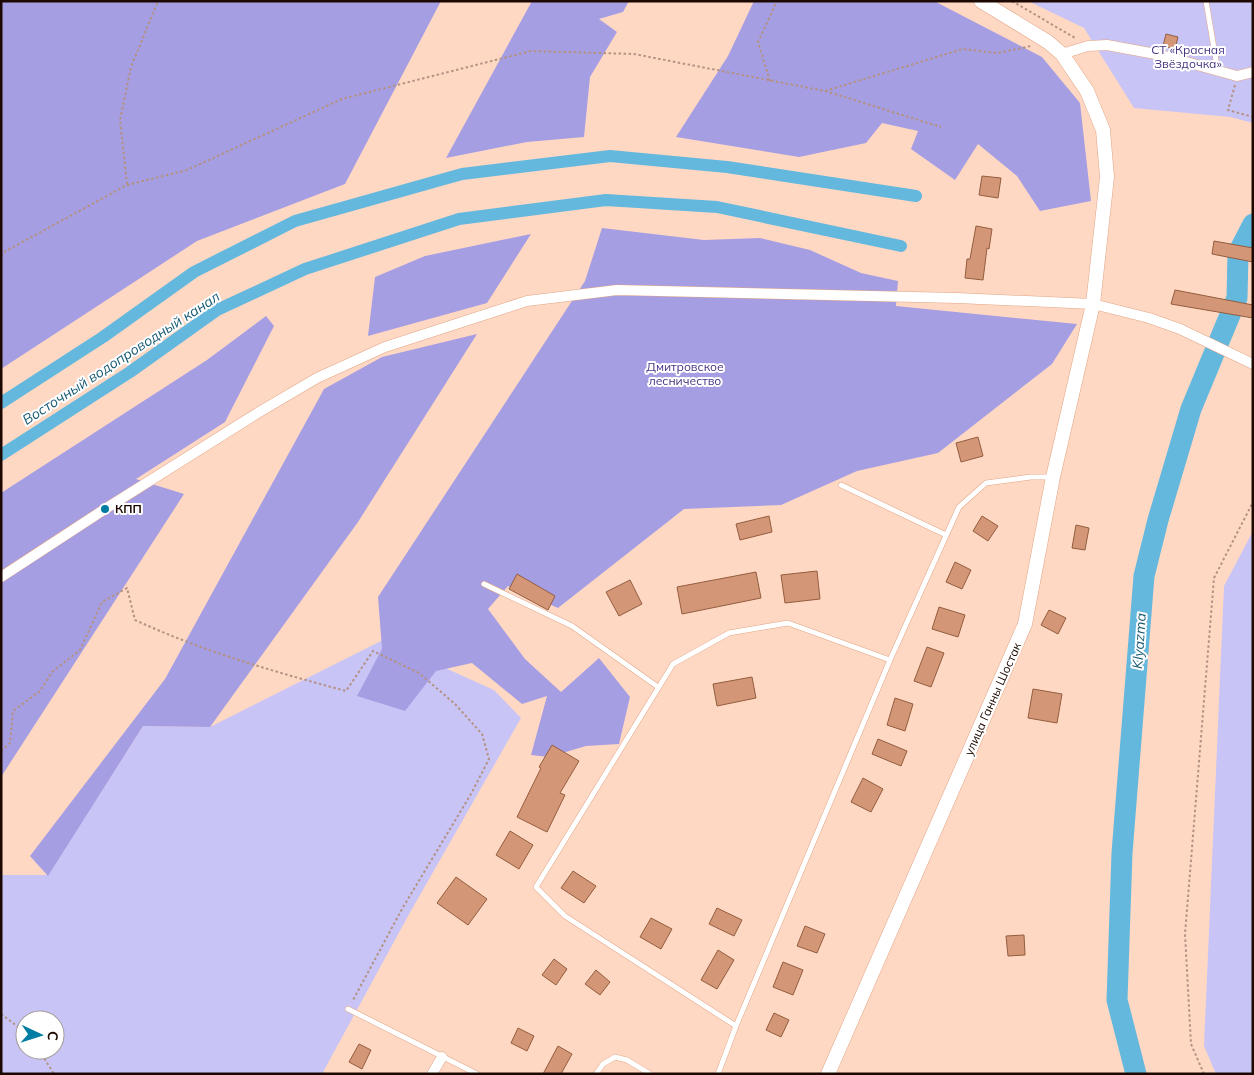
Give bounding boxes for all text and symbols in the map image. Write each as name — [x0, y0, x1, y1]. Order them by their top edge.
park label: СТ «Красная Звёздочка» — [1151, 42, 1225, 71]
water label: Восточный водопроводный канал — [19, 287, 223, 429]
park label: Дмитровское лесничество — [646, 359, 724, 388]
place label: КПП — [115, 501, 142, 516]
marker: КПП — [99, 503, 111, 515]
water label: Klyazma — [1128, 613, 1150, 669]
street label: улица Ганны Шостак — [961, 639, 1024, 758]
north arrow — [15, 1010, 65, 1060]
text: С — [44, 1030, 62, 1041]

